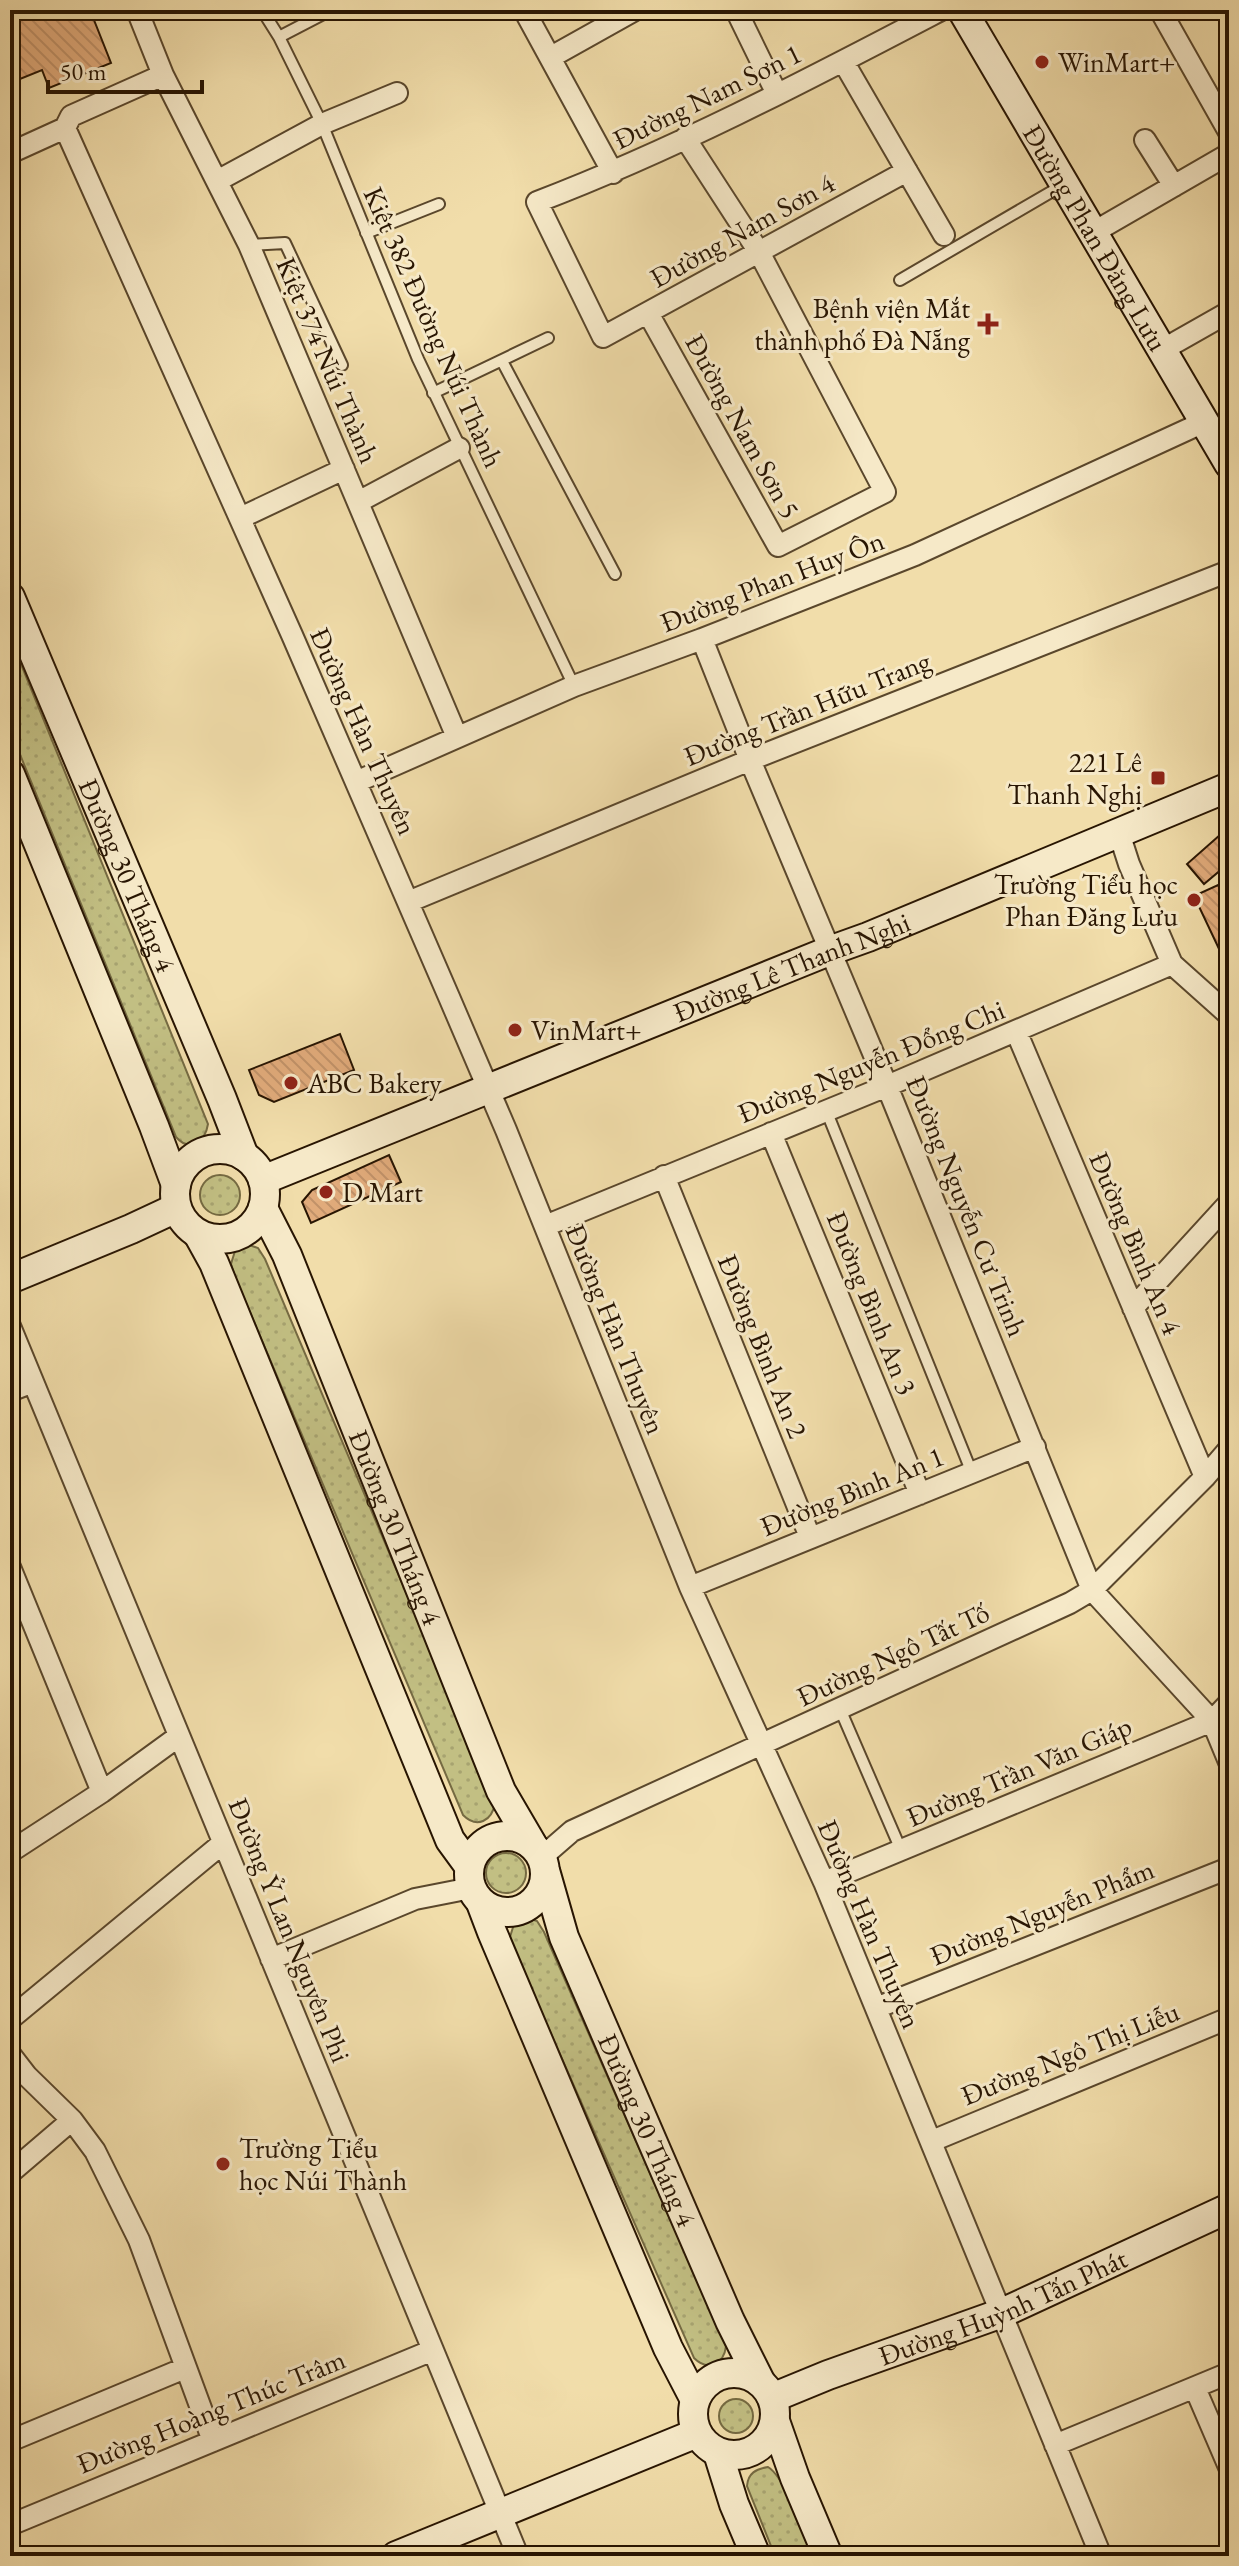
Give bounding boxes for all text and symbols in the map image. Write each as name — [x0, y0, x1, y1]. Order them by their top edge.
street label: Đường Nam Sơn 1 — [607, 35, 807, 157]
scale bar — [48, 44, 202, 94]
place label: WinMart+ — [1058, 44, 1175, 80]
marker: WinMart+ — [1033, 53, 1051, 71]
text: 50 m — [60, 56, 107, 87]
street label: Đường Phan Đăng Lưu — [1015, 118, 1177, 358]
street label: Đường Nam Sơn 4 — [643, 164, 841, 296]
street label: Kiệt 382 Đường Núi Thành — [356, 181, 512, 473]
street label: Kiệt 374 Núi Thành — [268, 252, 388, 468]
place label: Bệnh viện Mắt thành phố Đà Nẵng — [755, 290, 971, 358]
marker: Bệnh viện Mắt thành phố Đà Nẵng — [977, 313, 999, 335]
street label: Đường Nam Sơn 5 — [677, 327, 809, 525]
street label: Đường Phan Huy Ôn — [655, 522, 889, 640]
street label: Đường Hàn Thuyên — [302, 622, 426, 840]
street label: Đường Trần Hữu Trang — [679, 642, 936, 774]
place label: 221 Lê Thanh Nghị — [1007, 744, 1142, 812]
marker: 221 Lê Thanh Nghị — [1149, 769, 1167, 787]
street label: Đường 30 Tháng 4 — [71, 773, 184, 978]
place label: Trường Tiểu học Phan Đăng Lưu — [994, 866, 1178, 934]
marker: Trường Tiểu học Phan Đăng Lưu — [1185, 891, 1203, 909]
street label: Đường Lê Thanh Nghị — [668, 904, 915, 1030]
street label: Đường Nguyễn Đổng Chi — [732, 991, 1010, 1131]
place label: VinMart+ — [531, 1012, 641, 1048]
marker: VinMart+ — [506, 1021, 524, 1039]
place label: ABC Bakery — [306, 1065, 442, 1101]
street label: Đường Nguyễn Cư Trinh — [898, 1070, 1036, 1342]
marker: ABC Bakery — [282, 1074, 300, 1092]
street label: Đường Bình An 4 — [1081, 1146, 1191, 1340]
place label: D Mart — [342, 1174, 423, 1210]
marker: D Mart — [317, 1183, 335, 1201]
street label: Đường Bình An 3 — [819, 1206, 925, 1400]
street label: Đường Hàn Thuyên — [558, 1219, 675, 1439]
street label: Đường Bình An 2 — [710, 1249, 816, 1444]
street label: Đường 30 Tháng 4 — [341, 1425, 451, 1630]
street label: Đường Bình An 1 — [755, 1438, 949, 1544]
street label: Đường Ngô Tất Tố — [791, 1594, 995, 1714]
street label: Đường Trần Văn Giáp — [901, 1707, 1137, 1835]
street label: Đường Ỷ Lan Nguyên Phi — [220, 1793, 360, 2068]
street label: Đường Hàn Thuyên — [810, 1814, 930, 2034]
street label: Đường Nguyễn Phẩm — [925, 1851, 1159, 1973]
street label: Đường Ngô Thị Liễu — [956, 1993, 1184, 2113]
street label: Đường 30 Tháng 4 — [590, 2028, 705, 2233]
place label: Trường Tiểu học Núi Thành — [239, 2130, 407, 2198]
marker: Trường Tiểu học Núi Thành — [214, 2155, 232, 2173]
street label: Đường Huỳnh Tấn Phát — [874, 2240, 1133, 2374]
street label: Đường Hoàng Thúc Trâm — [71, 2341, 351, 2481]

